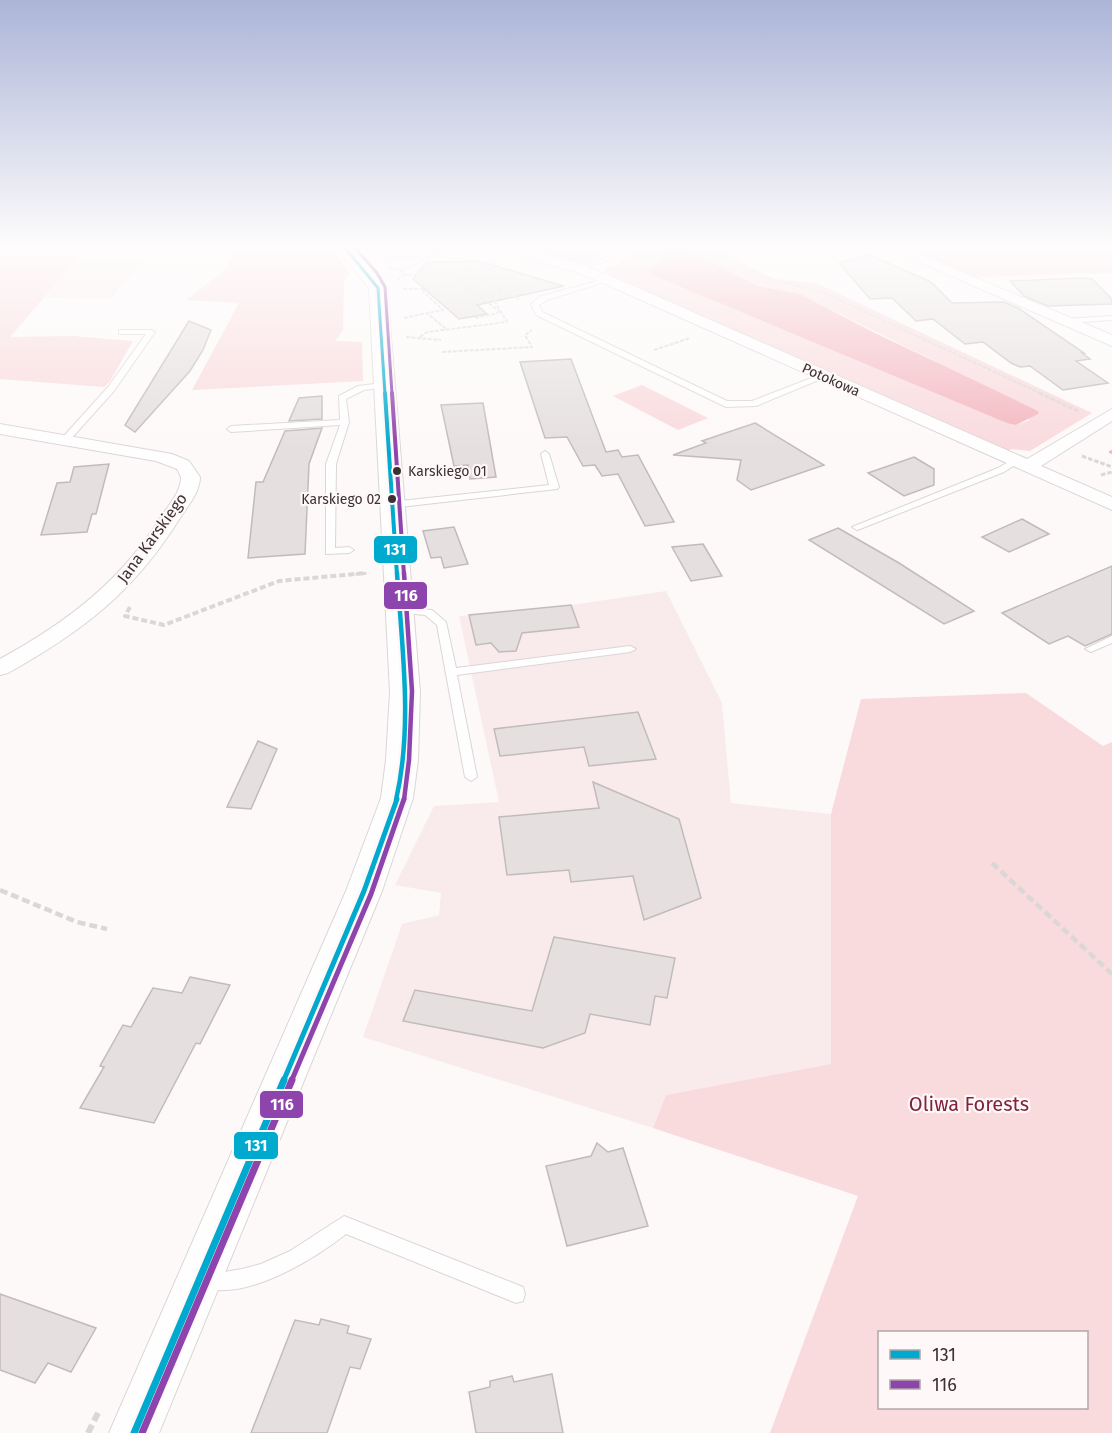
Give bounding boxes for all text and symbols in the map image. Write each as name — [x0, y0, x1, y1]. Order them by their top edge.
street label: Potokowa — [799, 360, 863, 400]
place label: Karskiego 01 — [408, 463, 487, 480]
marker: Karskiego 01 — [391, 465, 403, 477]
street label: Jana Karskiego — [113, 489, 191, 587]
place label: Karskiego 02 — [301, 491, 381, 508]
marker: Karskiego 02 — [386, 493, 398, 505]
line badge: 131 — [373, 535, 418, 564]
text: 131 — [384, 540, 406, 559]
line badge: 116 — [383, 581, 428, 610]
text: 116 — [394, 586, 418, 605]
line badge: 116 — [259, 1090, 304, 1119]
park label: Oliwa Forests — [909, 1092, 1029, 1116]
text: 116 — [270, 1095, 294, 1114]
line badge: 131 — [233, 1131, 279, 1160]
text: 131 — [245, 1136, 267, 1155]
legend — [878, 1331, 1088, 1409]
text: 131 — [932, 1344, 956, 1366]
text: 116 — [932, 1374, 957, 1396]

